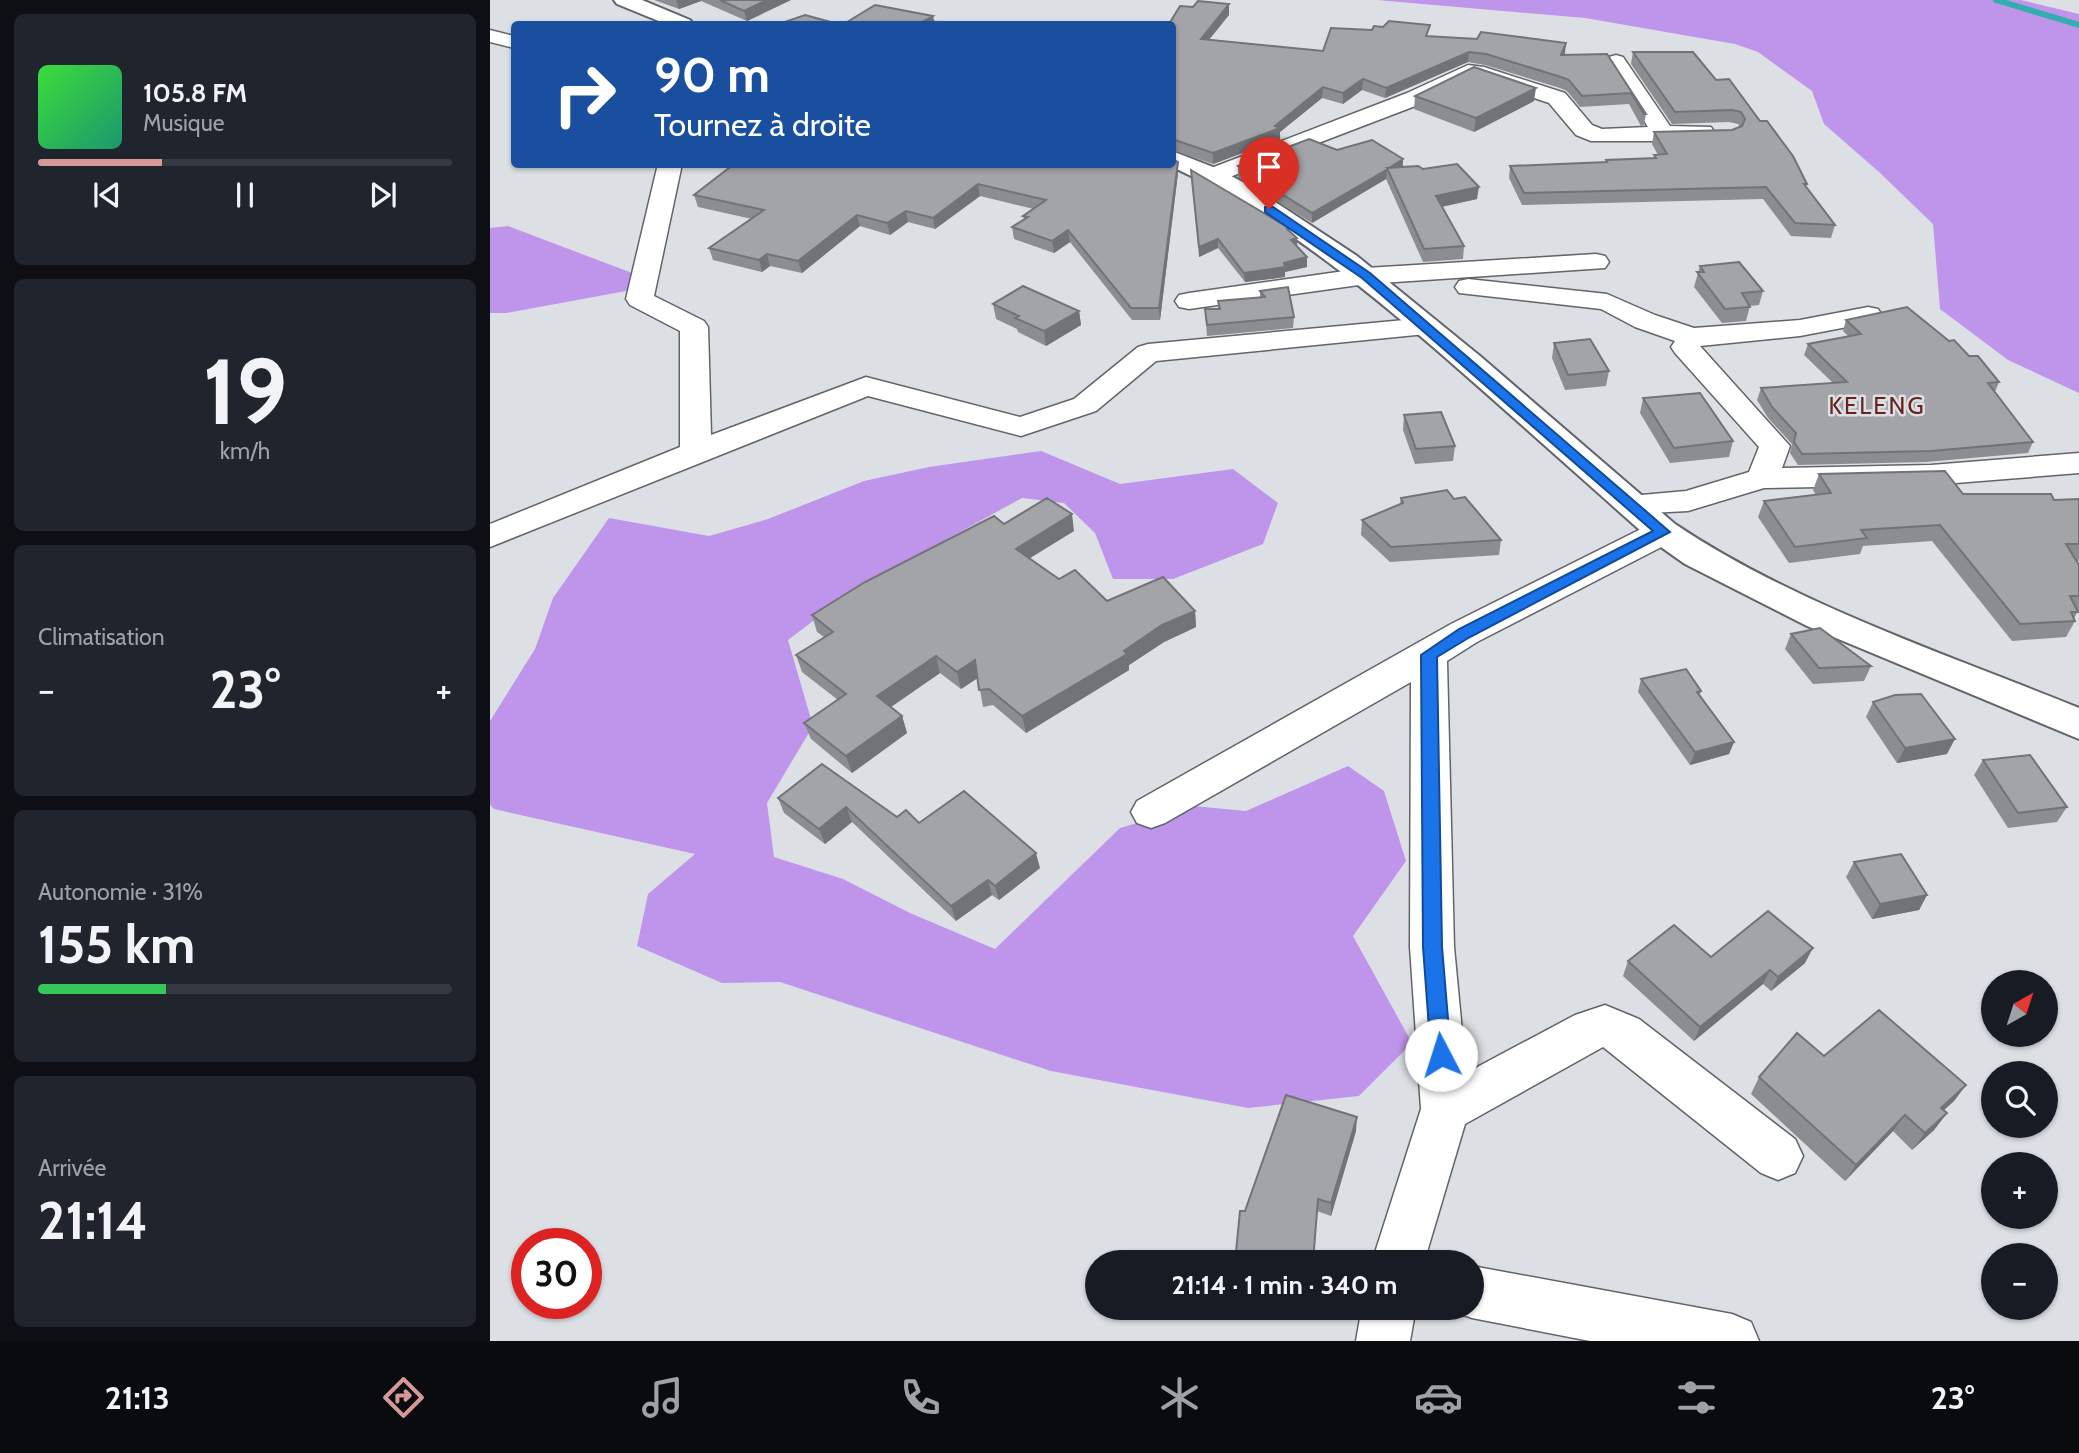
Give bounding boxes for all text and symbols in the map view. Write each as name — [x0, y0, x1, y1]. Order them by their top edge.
text: 90 m — [654, 45, 770, 104]
icon: right — [539, 49, 630, 140]
text: 105.8 FM — [143, 77, 247, 109]
text: Tournez à droite — [654, 105, 871, 144]
text: Musique — [143, 109, 225, 137]
pin — [1239, 137, 1299, 209]
icon: arrive — [1250, 148, 1288, 186]
icon: previous — [88, 176, 126, 214]
icon: pause — [226, 176, 264, 214]
icon: next — [364, 176, 402, 214]
text: 19 — [203, 336, 287, 447]
district label: KELENG — [1828, 391, 1926, 420]
text: km/h — [220, 437, 270, 465]
text: Climatisation — [38, 623, 165, 651]
text: 23° — [210, 658, 280, 721]
text: − — [38, 666, 55, 713]
text: + — [435, 666, 452, 713]
text: Autonomie · 31% — [38, 878, 203, 906]
text: 155 km — [38, 913, 195, 976]
north arrow — [1981, 970, 2058, 1046]
map controls — [1981, 970, 2058, 1320]
position arrow — [1404, 1018, 1478, 1092]
button: search — [1981, 1061, 2058, 1138]
button: + — [1981, 1152, 2058, 1229]
text: Arrivée — [38, 1154, 106, 1182]
text: 21:14 — [38, 1189, 148, 1252]
speed limit sign: 30 — [511, 1228, 602, 1319]
button: − — [1981, 1243, 2058, 1320]
text: 21:14 · 1 min · 340 m — [1172, 1269, 1397, 1301]
icon: directions — [379, 1373, 428, 1422]
icon: music — [638, 1373, 687, 1422]
icon: phone — [896, 1373, 945, 1422]
icon: climate — [1155, 1373, 1204, 1422]
icon: car — [1414, 1373, 1463, 1422]
icon: filters — [1672, 1373, 1721, 1422]
text: 21:13 — [105, 1378, 170, 1417]
text: 23° — [1931, 1378, 1974, 1417]

